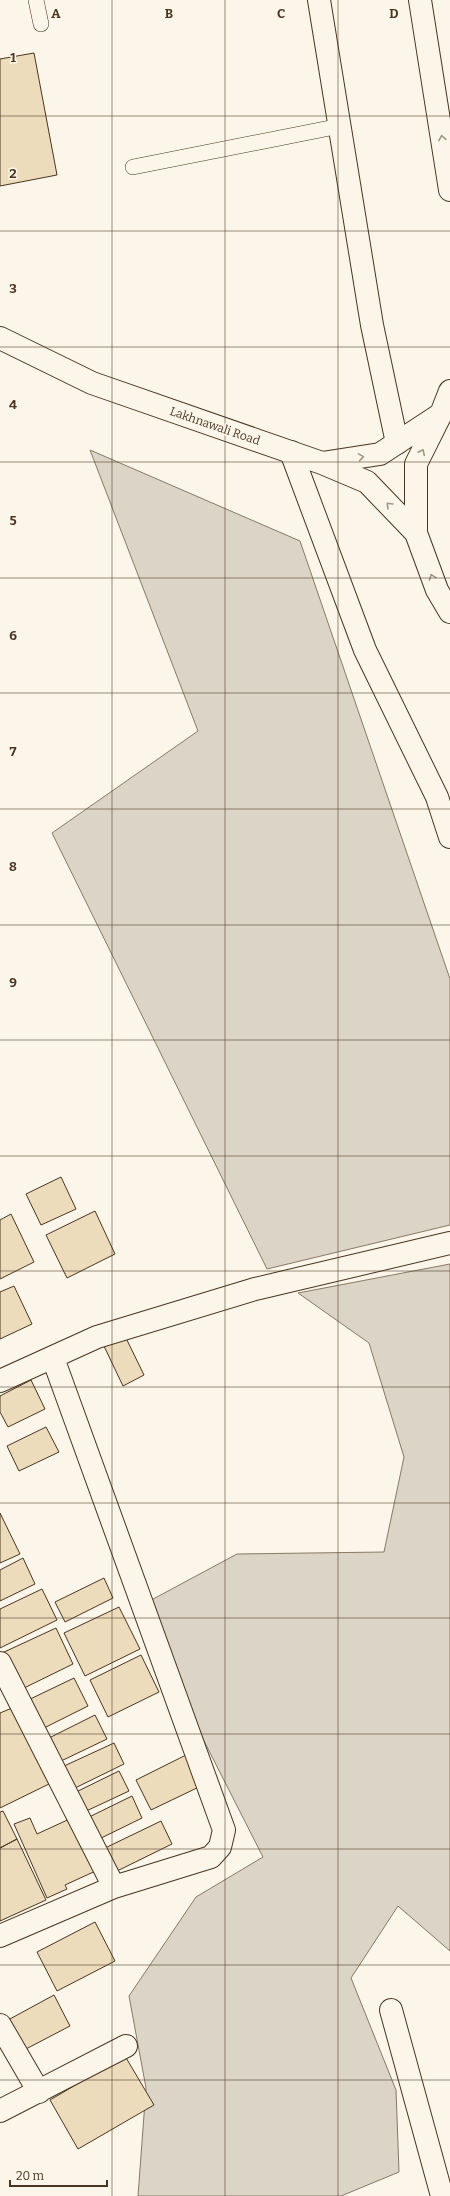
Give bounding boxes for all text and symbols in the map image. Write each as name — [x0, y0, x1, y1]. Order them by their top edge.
text: A — [51, 6, 61, 21]
text: B — [165, 6, 173, 21]
text: C — [277, 6, 285, 21]
text: D — [389, 6, 399, 21]
text: 1 — [10, 50, 16, 65]
one-way arrow — [438, 135, 447, 141]
text: 2 — [9, 166, 17, 181]
text: 3 — [9, 281, 17, 296]
text: 4 — [9, 397, 17, 412]
street label: Lakhnawali Road — [168, 404, 262, 448]
one-way arrow — [417, 448, 425, 456]
one-way arrow — [358, 453, 364, 462]
one-way arrow — [386, 502, 394, 510]
text: 5 — [9, 513, 17, 528]
one-way arrow — [429, 574, 437, 581]
text: 6 — [9, 628, 17, 643]
text: 7 — [10, 744, 17, 759]
text: 8 — [9, 859, 17, 874]
text: 9 — [9, 975, 17, 990]
scale bar — [10, 2162, 107, 2188]
text: 20 m — [16, 2169, 45, 2183]

